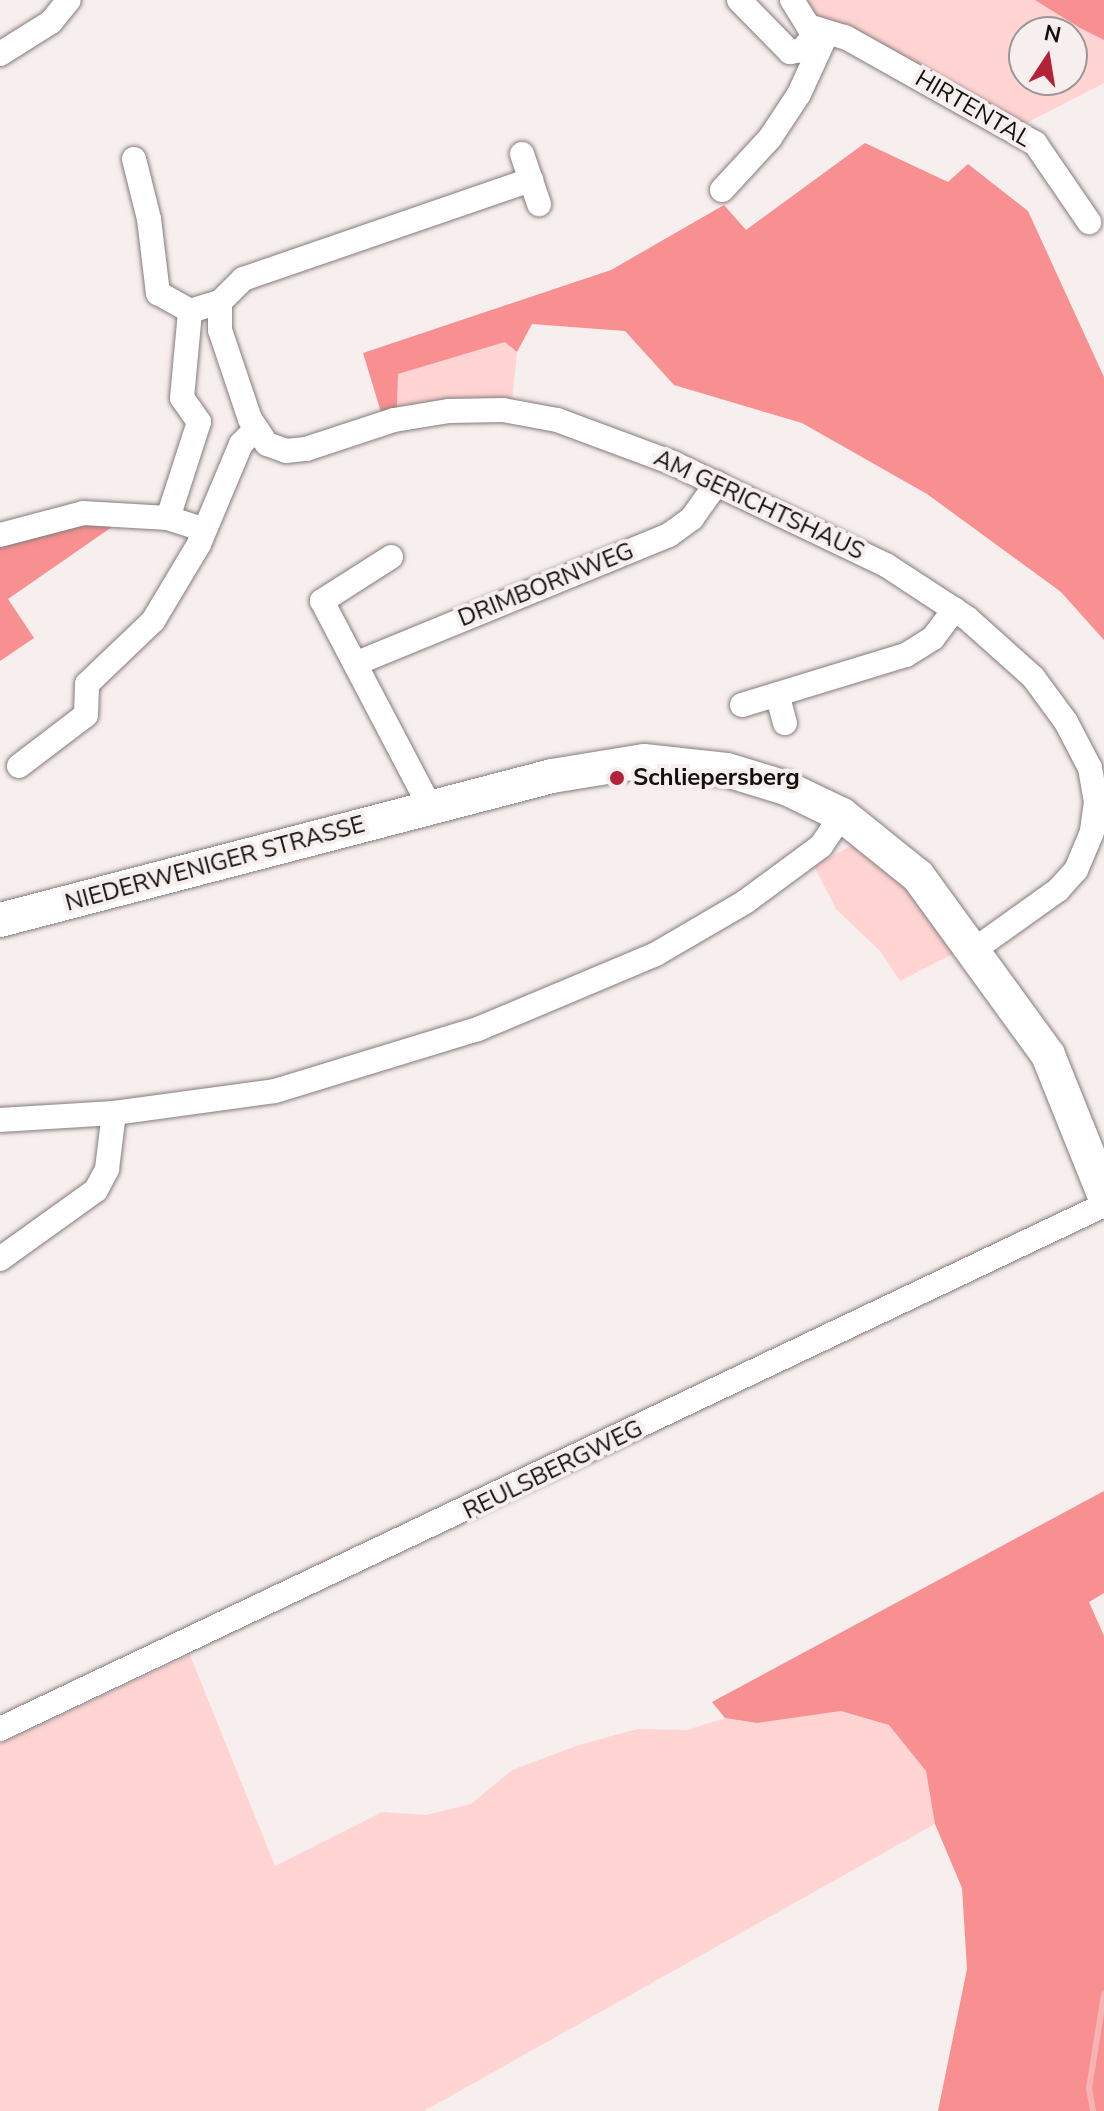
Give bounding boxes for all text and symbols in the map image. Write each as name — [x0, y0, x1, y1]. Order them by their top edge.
north arrow — [1008, 16, 1088, 96]
text: N — [1041, 18, 1064, 51]
street label: HIRTENTAL — [910, 64, 1036, 154]
street label: AM GERICHTSHAUS — [649, 444, 869, 566]
street label: DRIMBORNWEG — [454, 537, 638, 633]
place label: Schliepersberg — [633, 764, 800, 792]
marker: Schliepersberg — [608, 769, 626, 787]
street label: NIEDERWENIGER STRASSE — [62, 810, 368, 918]
street label: REULSBERGWEG — [459, 1414, 647, 1526]

